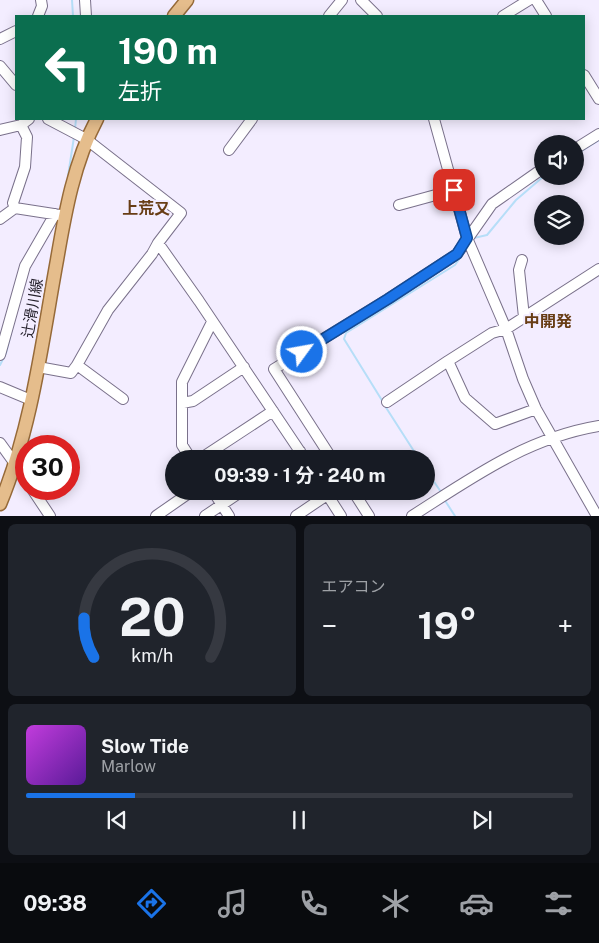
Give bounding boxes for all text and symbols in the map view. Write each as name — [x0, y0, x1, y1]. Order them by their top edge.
text: 190 m — [118, 31, 218, 72]
icon: left — [35, 35, 100, 100]
text: 左折 — [118, 78, 162, 104]
map controls — [534, 135, 584, 245]
button: sound — [534, 135, 584, 185]
pin — [433, 169, 475, 211]
icon: arrive — [440, 176, 468, 204]
button: layers — [534, 195, 584, 245]
district label: 上荒又 — [122, 199, 170, 218]
street label: 辻滑川線 — [18, 277, 46, 339]
district label: 中開発 — [524, 312, 572, 331]
position arrow — [275, 325, 327, 377]
speed limit sign: 30 — [15, 435, 80, 500]
text: 09:39 · 1 分 · 240 m — [214, 464, 386, 486]
text: エアコン — [322, 577, 386, 596]
text: 20 — [118, 587, 185, 648]
text: 19° — [418, 603, 477, 648]
text: − — [322, 609, 337, 642]
text: + — [557, 609, 573, 642]
text: km/h — [131, 645, 173, 666]
text: Slow Tide — [101, 735, 189, 757]
text: Marlow — [101, 757, 156, 776]
icon: previous — [103, 806, 131, 834]
icon: pause — [285, 806, 313, 834]
icon: next — [468, 806, 496, 834]
icon: directions — [134, 886, 169, 921]
icon: music — [215, 886, 250, 921]
icon: phone — [296, 886, 331, 921]
icon: climate — [378, 886, 413, 921]
icon: car — [459, 886, 494, 921]
icon: filters — [541, 886, 576, 921]
text: 09:38 — [23, 890, 87, 916]

